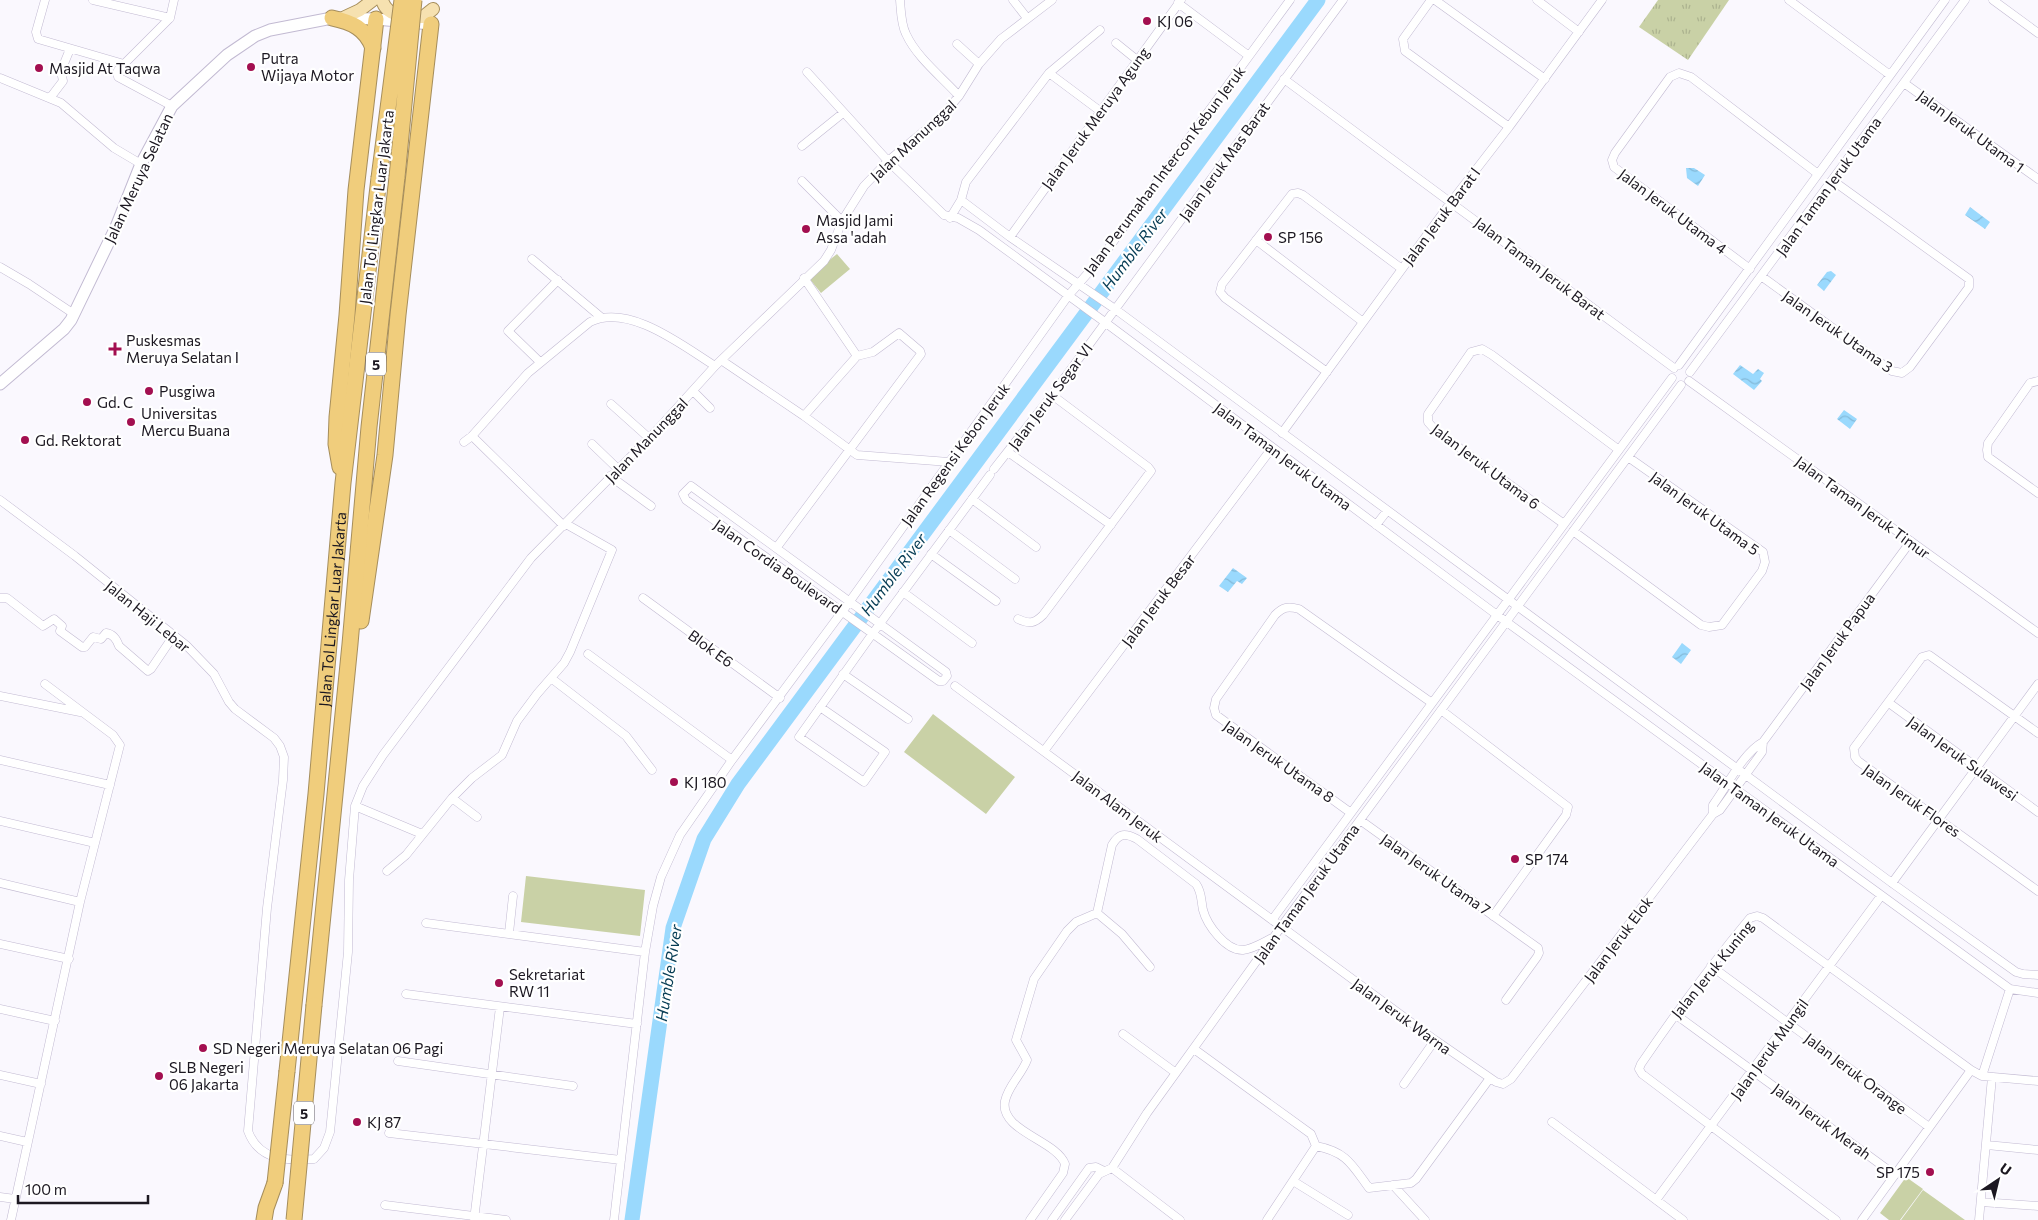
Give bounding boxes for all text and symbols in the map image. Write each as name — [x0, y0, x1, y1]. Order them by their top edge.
place label: KJ 06 — [1157, 12, 1193, 30]
marker: KJ 06 — [1141, 15, 1153, 27]
street label: Jalan Jeruk Meruya Agung — [1037, 43, 1153, 193]
place label: Putra Wijaya Motor — [261, 49, 354, 84]
place label: Masjid At Taqwa — [49, 59, 161, 77]
marker: Putra Wijaya Motor — [245, 61, 257, 73]
marker: Masjid At Taqwa — [33, 62, 45, 74]
street label: Jalan Perumahan Intercon Kebun Jeruk — [1080, 62, 1248, 278]
street label: Jalan Jeruk Utama 1 — [1914, 86, 2028, 176]
street label: Jalan Manunggal — [866, 96, 960, 184]
street label: Jalan Jeruk Mas Barat — [1175, 98, 1273, 224]
street label: Jalan Tol Lingkar Luar Jakarta — [355, 109, 397, 305]
street label: Jalan Meruya Selatan — [100, 110, 176, 246]
street label: Jalan Taman Jeruk Utama — [1772, 113, 1884, 259]
street label: Jalan Jeruk Barat I — [1398, 164, 1484, 268]
street label: Jalan Jeruk Utama 4 — [1615, 164, 1731, 258]
water label: Humble River — [1097, 204, 1171, 294]
place label: Masjid Jami Assa 'adah — [816, 211, 893, 246]
street label: Jalan Taman Jeruk Barat — [1471, 213, 1609, 323]
marker: Masjid Jami Assa 'adah — [800, 223, 812, 235]
place label: SP 156 — [1278, 228, 1323, 246]
marker: SP 156 — [1262, 231, 1274, 243]
street label: Jalan Jeruk Utama 3 — [1779, 286, 1897, 376]
place label: Puskesmas Meruya Selatan I — [126, 331, 239, 366]
street label: Jalan Jeruk Segar VI — [1004, 339, 1096, 453]
marker: Puskesmas Meruya Selatan I — [108, 342, 122, 356]
road number: 5 — [366, 352, 386, 376]
street label: Jalan Regensi Kebon Jeruk — [897, 379, 1013, 529]
place label: Pusgiwa — [159, 382, 215, 400]
marker: Pusgiwa — [143, 385, 155, 397]
place label: Gd. C — [97, 393, 133, 411]
street label: Jalan Manunggal — [601, 394, 691, 486]
marker: Gd. C — [81, 396, 93, 408]
street label: Jalan Taman Jeruk Utama — [1211, 398, 1355, 514]
place label: Universitas Mercu Buana — [141, 404, 230, 439]
marker: Universitas Mercu Buana — [125, 416, 137, 428]
street label: Jalan Jeruk Utama 6 — [1428, 419, 1544, 513]
place label: Gd. Rektorat — [35, 431, 122, 449]
marker: Gd. Rektorat — [19, 434, 31, 446]
street label: Jalan Taman Jeruk Timur — [1792, 452, 1934, 562]
street label: Jalan Jeruk Utama 5 — [1647, 467, 1763, 559]
street label: Jalan Tol Lingkar Luar Jakarta — [315, 511, 349, 707]
street label: Jalan Cordia Boulevard — [711, 515, 845, 617]
water label: Humble River — [856, 529, 930, 619]
street label: Jalan Jeruk Besar — [1117, 550, 1199, 650]
street label: Jalan Haji Lebar — [102, 576, 194, 656]
street label: Jalan Jeruk Papua — [1796, 589, 1878, 693]
street label: Blok E6 — [685, 626, 737, 670]
street label: Jalan Jeruk Sulawesi — [1904, 712, 2022, 804]
street label: Jalan Jeruk Utama 8 — [1220, 716, 1338, 806]
street label: Jalan Taman Jeruk Utama — [1697, 758, 1843, 870]
street label: Jalan Jeruk Flores — [1860, 760, 1964, 840]
street label: Jalan Alam Jeruk — [1069, 766, 1167, 846]
place label: KJ 180 — [684, 773, 727, 791]
marker: KJ 180 — [668, 776, 680, 788]
street label: Jalan Taman Jeruk Utama — [1250, 820, 1362, 966]
street label: Jalan Jeruk Utama 7 — [1378, 829, 1494, 919]
place label: SP 174 — [1525, 850, 1569, 868]
marker: SP 174 — [1509, 853, 1521, 865]
street label: Jalan Jeruk Elok — [1580, 893, 1656, 985]
street label: Jalan Jeruk Kuning — [1667, 917, 1757, 1021]
water label: Humble River — [651, 923, 685, 1023]
place label: Sekretariat RW 11 — [509, 965, 585, 1000]
street label: Jalan Jeruk Warna — [1349, 974, 1455, 1058]
marker: Sekretariat RW 11 — [493, 977, 505, 989]
street label: Jalan Jeruk Mungil — [1726, 995, 1812, 1103]
street label: Jalan Jeruk Orange — [1801, 1029, 1911, 1117]
place label: SD Negeri Meruya Selatan 06 Pagi — [213, 1039, 443, 1057]
marker: SD Negeri Meruya Selatan 06 Pagi — [197, 1042, 209, 1054]
place label: SLB Negeri 06 Jakarta — [169, 1058, 244, 1093]
marker: SLB Negeri 06 Jakarta — [153, 1070, 165, 1082]
street label: Jalan Jeruk Merah — [1769, 1079, 1875, 1163]
road number: 5 — [294, 1102, 314, 1124]
place label: KJ 87 — [367, 1113, 401, 1131]
marker: KJ 87 — [351, 1116, 363, 1128]
north arrow — [1973, 1155, 2023, 1205]
text: U — [1997, 1159, 2015, 1179]
place label: SP 175 — [1876, 1163, 1920, 1181]
marker: SP 175 — [1924, 1166, 1936, 1178]
scale bar — [18, 1172, 148, 1204]
text: 100 m — [25, 1180, 67, 1198]

